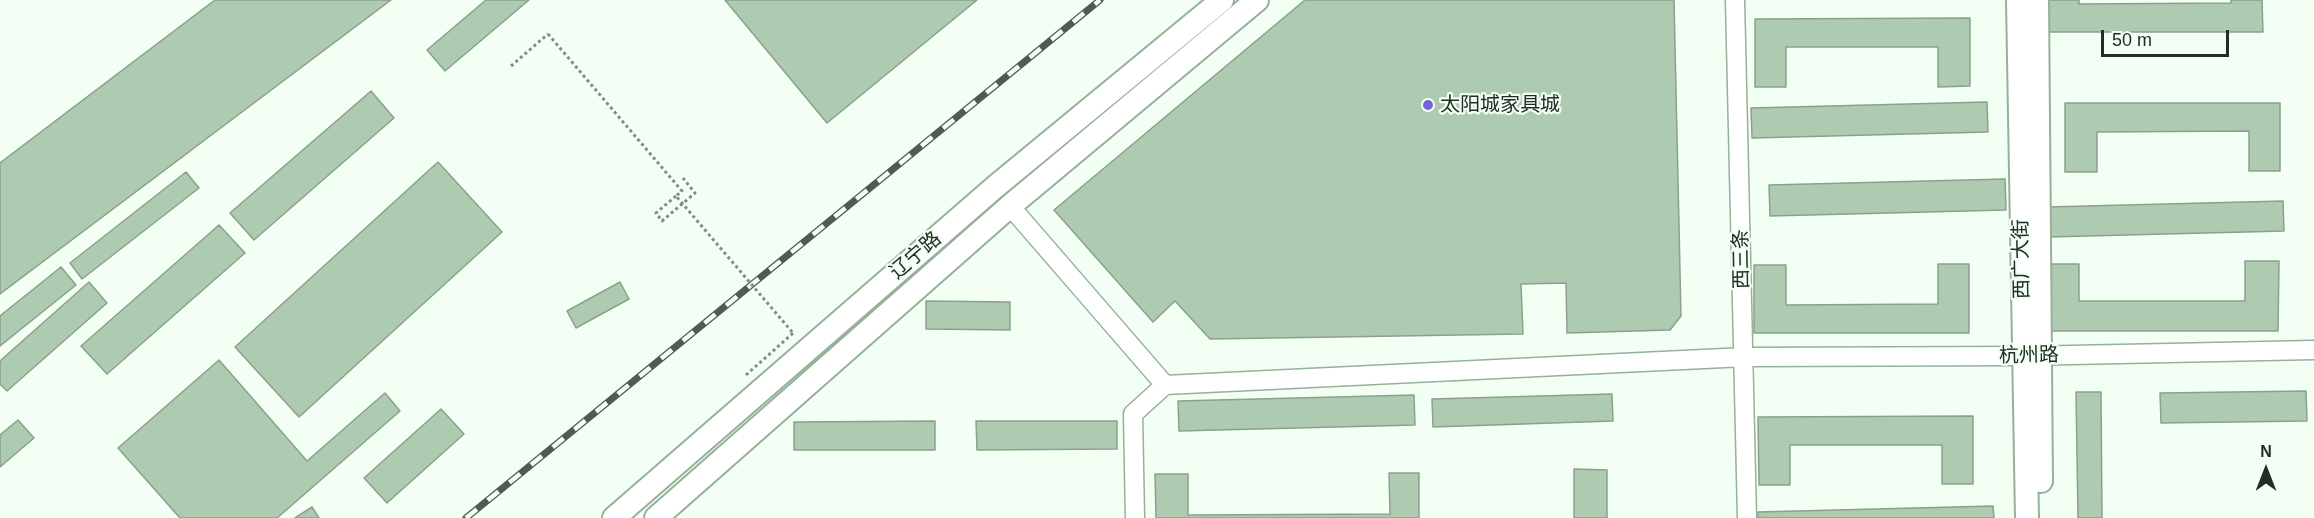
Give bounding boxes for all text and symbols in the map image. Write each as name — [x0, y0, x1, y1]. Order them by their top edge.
scale bar — [2104, 18, 2232, 56]
text: 50 m — [2112, 30, 2152, 50]
place label: 太阳城家具城 — [1440, 93, 1560, 117]
marker: 太阳城家具城 — [1421, 98, 1435, 112]
street label: 西广大街 — [2009, 219, 2035, 299]
street label: 辽宁路 — [885, 227, 947, 285]
street label: 西三条 — [1729, 229, 1755, 289]
street label: 杭州路 — [1999, 343, 2059, 369]
north arrow — [2236, 440, 2296, 500]
text: N — [2260, 443, 2272, 460]

